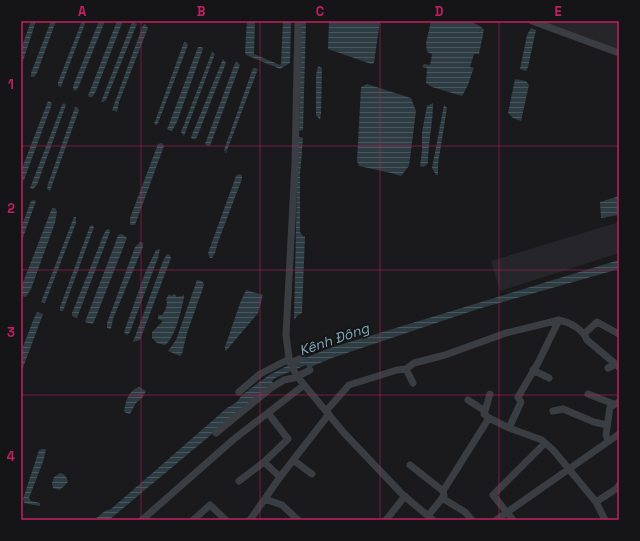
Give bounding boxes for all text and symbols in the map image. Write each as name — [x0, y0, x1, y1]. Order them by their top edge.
text: A — [78, 3, 87, 20]
text: B — [197, 3, 206, 20]
text: C — [316, 3, 324, 20]
text: D — [435, 3, 444, 20]
text: E — [554, 3, 562, 20]
text: 1 — [8, 76, 14, 93]
text: 2 — [7, 200, 15, 217]
water label: Kênh Đông — [297, 318, 372, 359]
text: 3 — [7, 324, 15, 341]
text: 4 — [7, 448, 15, 465]

